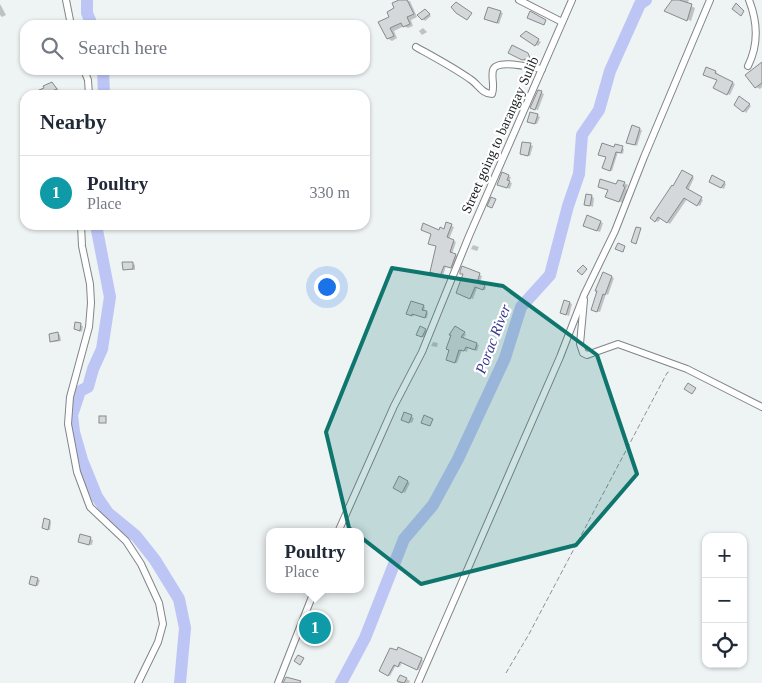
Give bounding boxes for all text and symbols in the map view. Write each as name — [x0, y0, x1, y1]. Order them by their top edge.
search box — [20, 20, 370, 75]
icon: search — [38, 34, 66, 62]
text: Search here — [78, 37, 167, 58]
street label: Street going to barangay Sulib — [459, 54, 541, 216]
text: Nearby — [40, 110, 107, 134]
text: Poultry — [87, 173, 148, 194]
text: 1 — [52, 184, 60, 201]
text: 330 m — [310, 184, 350, 201]
text: Place — [87, 195, 122, 212]
your location — [314, 274, 340, 300]
water label: Porac River — [472, 302, 514, 377]
popup — [266, 528, 364, 593]
map controls — [702, 533, 747, 668]
button: + — [702, 533, 747, 578]
text: Poultry — [284, 541, 346, 562]
text: Place — [284, 563, 319, 580]
button: − — [702, 578, 747, 623]
pin: 1 — [299, 609, 331, 647]
button: locate — [702, 623, 747, 668]

